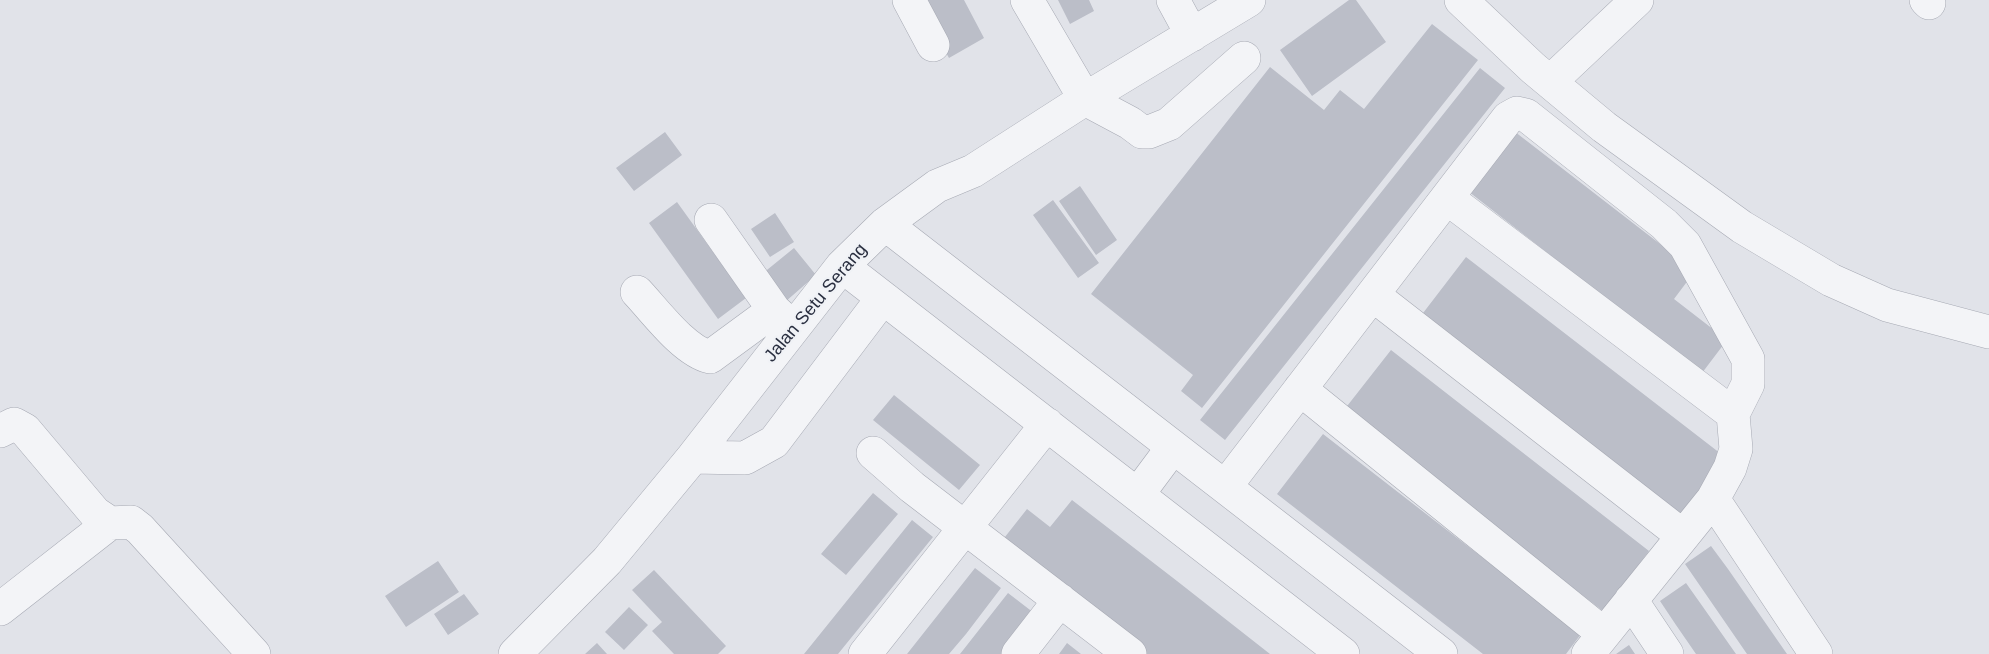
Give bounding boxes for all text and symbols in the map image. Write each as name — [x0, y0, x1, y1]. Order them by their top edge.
street label: Jalan Setu Serang — [760, 239, 872, 367]

